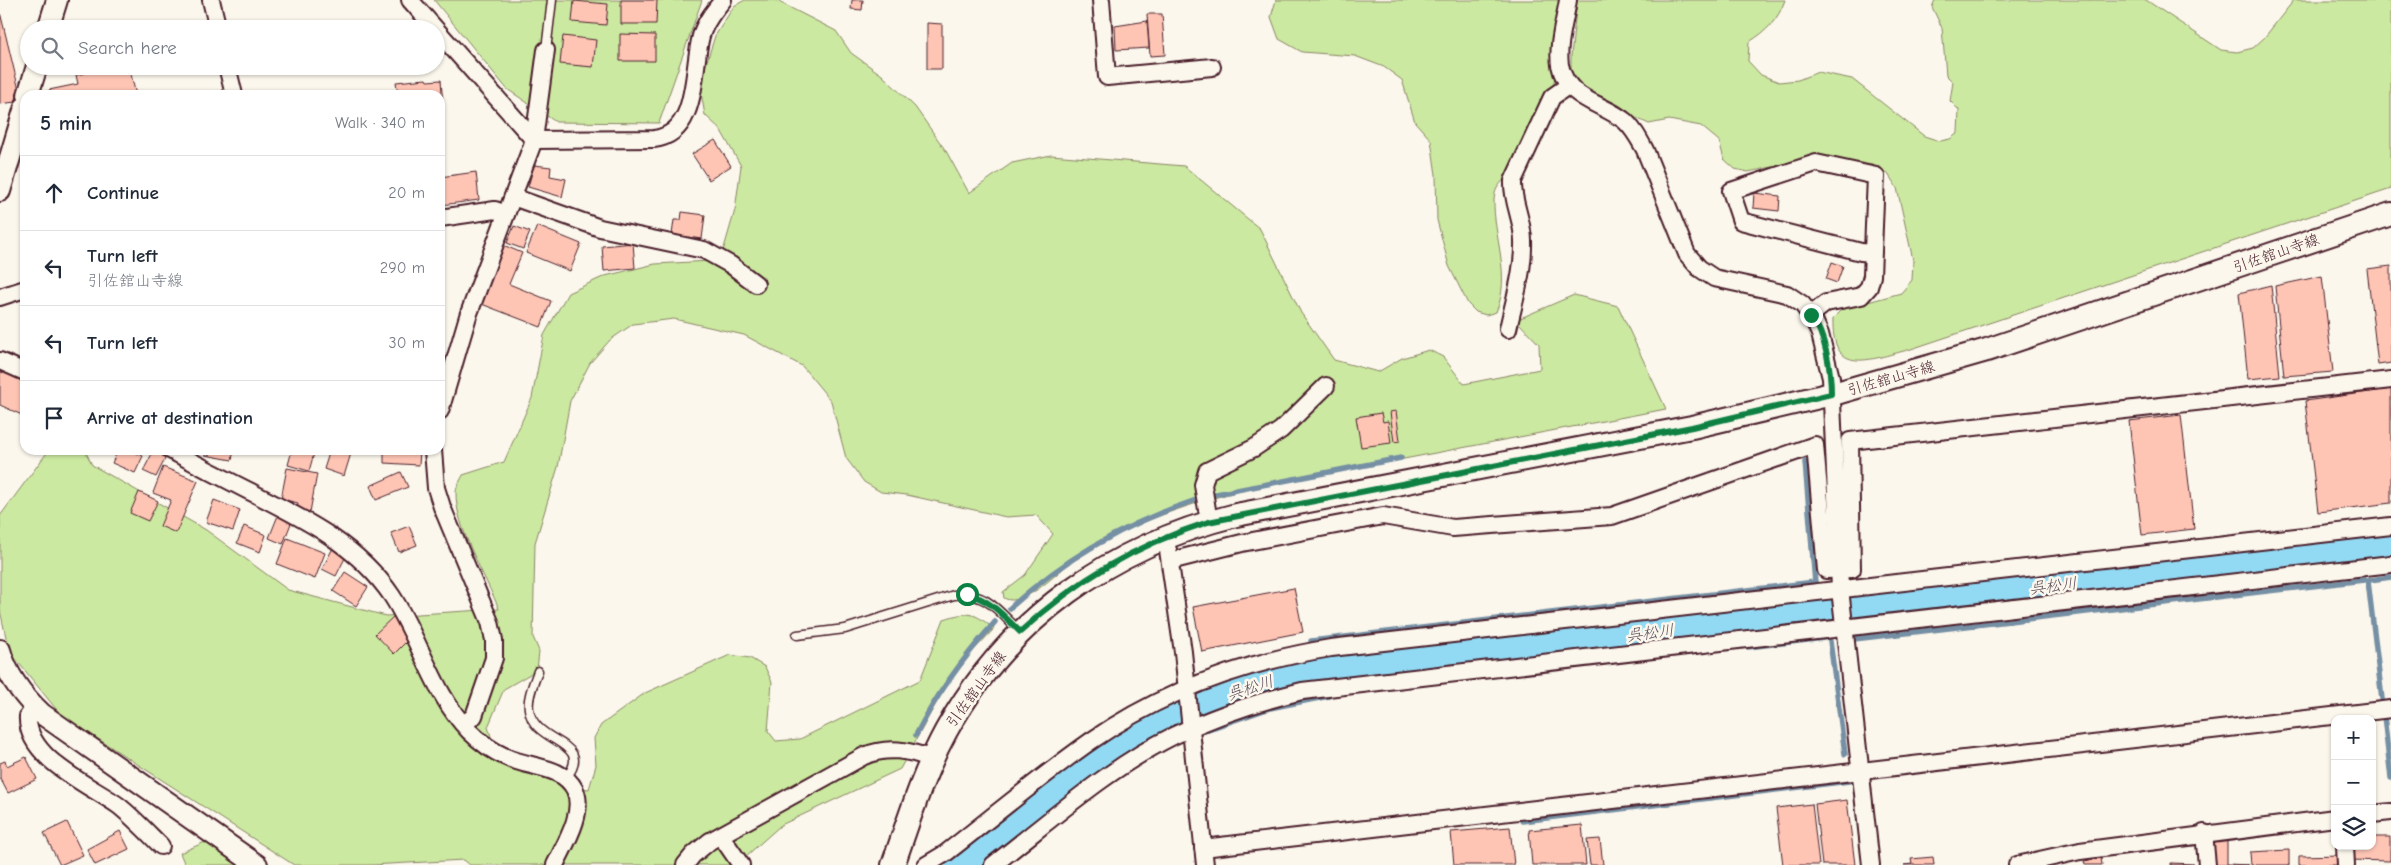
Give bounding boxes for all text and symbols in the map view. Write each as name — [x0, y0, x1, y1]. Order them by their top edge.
search box — [20, 20, 445, 75]
icon: search — [38, 34, 66, 62]
text: Search here — [78, 37, 177, 59]
text: 5 min — [40, 111, 92, 135]
text: Walk · 340 m — [335, 114, 425, 132]
icon: ahead — [40, 179, 68, 207]
text: Continue — [87, 182, 159, 204]
text: 20 m — [388, 184, 425, 202]
street label: 引佐舘山寺線 — [2231, 230, 2321, 276]
text: Turn left — [87, 245, 158, 267]
icon: left — [40, 254, 68, 282]
text: 290 m — [380, 259, 425, 277]
text: 引佐舘山寺線 — [87, 272, 183, 290]
route end — [1800, 304, 1823, 327]
icon: left — [40, 329, 68, 357]
text: Turn left — [87, 332, 158, 354]
text: 30 m — [389, 334, 425, 352]
street label: 引佐舘山寺線 — [1845, 357, 1937, 399]
icon: arrive — [40, 404, 68, 432]
text: Arrive at destination — [87, 407, 253, 429]
water label: 呉松川 — [2028, 574, 2078, 598]
route start — [956, 583, 979, 606]
water label: 呉松川 — [1625, 621, 1675, 645]
street label: 引佐舘山寺線 — [942, 647, 1010, 731]
water label: 呉松川 — [1225, 672, 1276, 704]
map controls — [2331, 715, 2376, 850]
button: + — [2331, 715, 2376, 760]
button: − — [2331, 760, 2376, 805]
button: layers — [2331, 805, 2376, 850]

